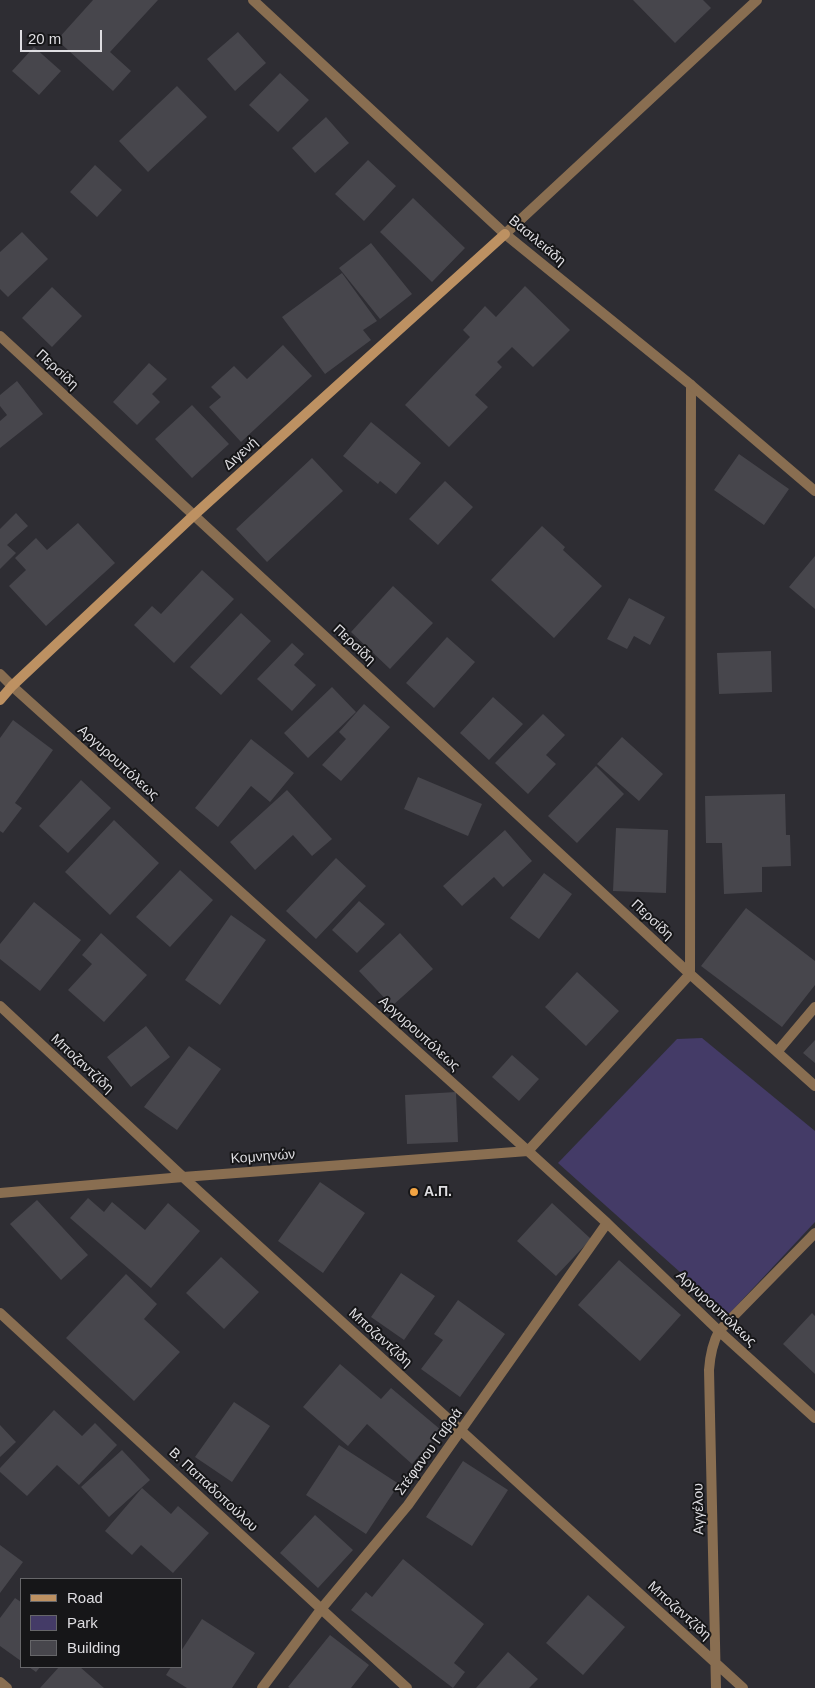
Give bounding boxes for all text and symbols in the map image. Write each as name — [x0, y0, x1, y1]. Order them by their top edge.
scale bar — [22, 20, 105, 52]
text: 20 m — [28, 30, 61, 47]
street label: Βασιλειάδη — [505, 212, 569, 270]
street label: Περσίδη — [32, 346, 82, 394]
street label: Διγενή — [220, 434, 262, 474]
street label: Περσίδη — [329, 621, 379, 669]
street label: Αργυρουπόλεως — [74, 722, 162, 804]
street label: Περσίδη — [627, 896, 677, 944]
street label: Αργυρουπόλεως — [375, 993, 463, 1075]
street label: Μποζαντζίδη — [47, 1031, 117, 1097]
street label: Κομνηνών — [230, 1146, 296, 1168]
place label: Α.Π. — [424, 1184, 452, 1200]
marker: Α.Π. — [408, 1186, 420, 1198]
street label: Αργυρουπόλεως — [672, 1268, 760, 1350]
street label: Μποζαντζίδη — [345, 1305, 415, 1371]
street label: Στέφανου Γαβρά — [392, 1405, 466, 1499]
street label: B. Παπαδοπούλου — [165, 1445, 261, 1535]
street label: Αγγέλου — [690, 1483, 708, 1535]
legend — [20, 1578, 182, 1668]
street label: Μποζαντζίδη — [644, 1578, 714, 1644]
text: Road — [67, 1589, 103, 1606]
text: Park — [67, 1614, 98, 1631]
text: Building — [67, 1639, 120, 1656]

